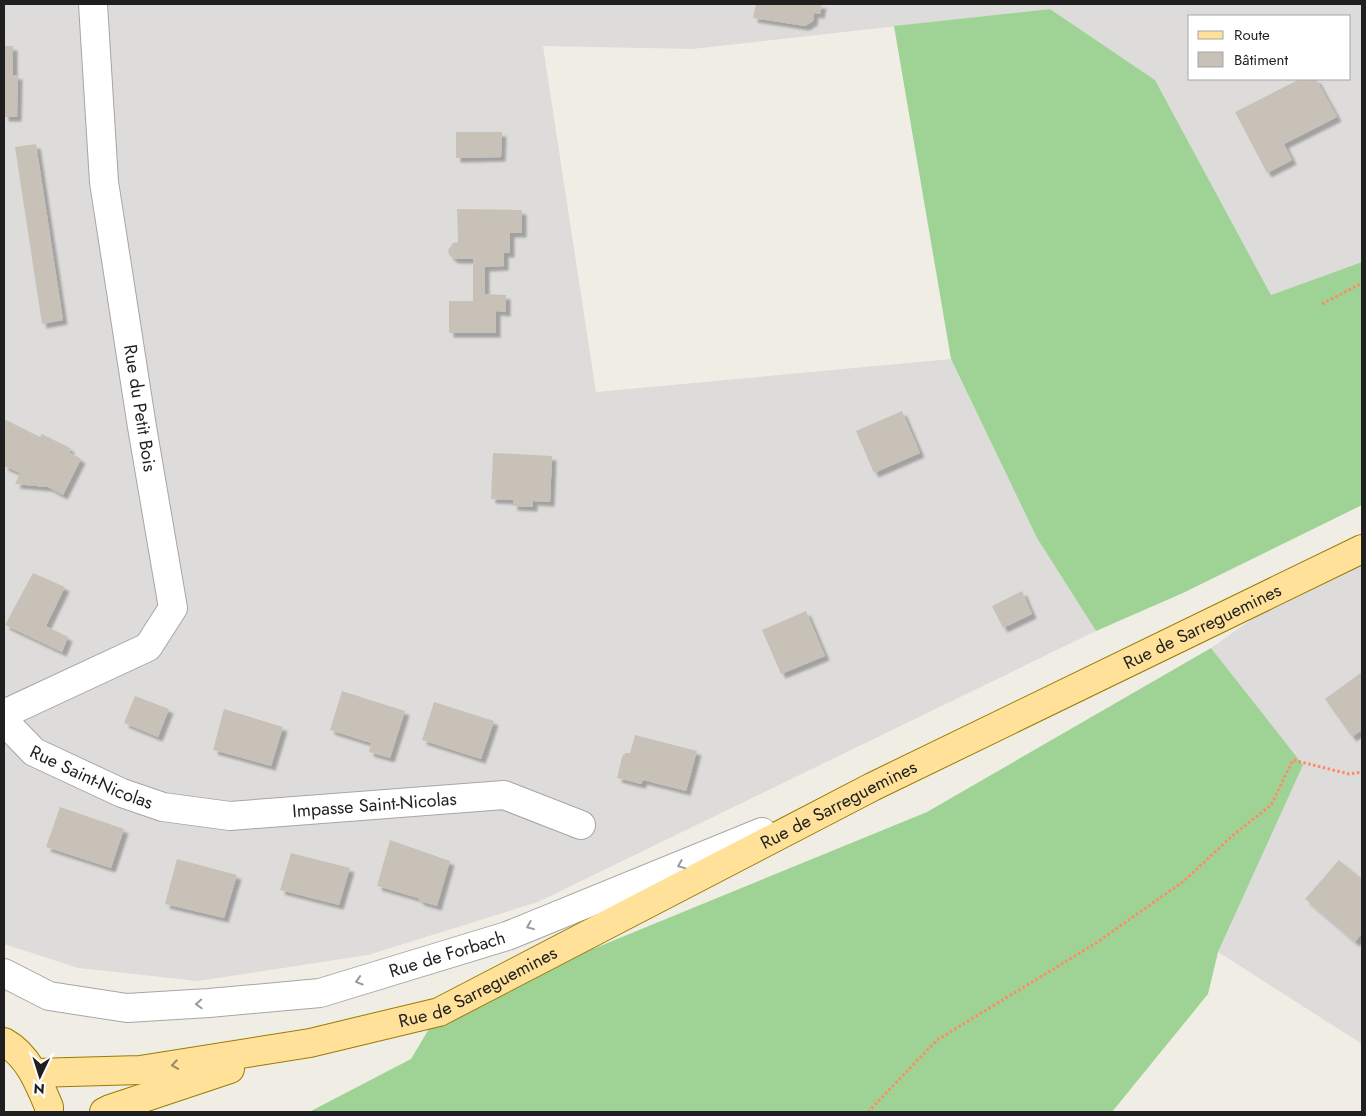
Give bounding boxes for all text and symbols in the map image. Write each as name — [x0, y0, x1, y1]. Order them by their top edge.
legend — [1188, 15, 1351, 80]
text: Route — [1234, 24, 1270, 46]
text: Bâtiment — [1234, 49, 1288, 71]
street label: Rue du Petit Bois — [117, 343, 163, 473]
street label: Rue de Sarreguemines — [1119, 577, 1286, 676]
street label: Rue Saint-Nicolas — [26, 739, 156, 816]
street label: Rue de Sarreguemines — [756, 754, 921, 856]
street label: Impasse Saint-Nicolas — [291, 786, 457, 824]
one-way arrow — [677, 859, 686, 870]
one-way arrow — [527, 921, 535, 931]
street label: Rue de Forbach — [386, 924, 509, 984]
street label: Rue de Sarreguemines — [396, 940, 562, 1034]
one-way arrow — [355, 975, 364, 985]
one-way arrow — [195, 998, 203, 1009]
north arrow — [15, 1051, 65, 1101]
one-way arrow — [171, 1059, 179, 1069]
text: N — [33, 1079, 45, 1099]

